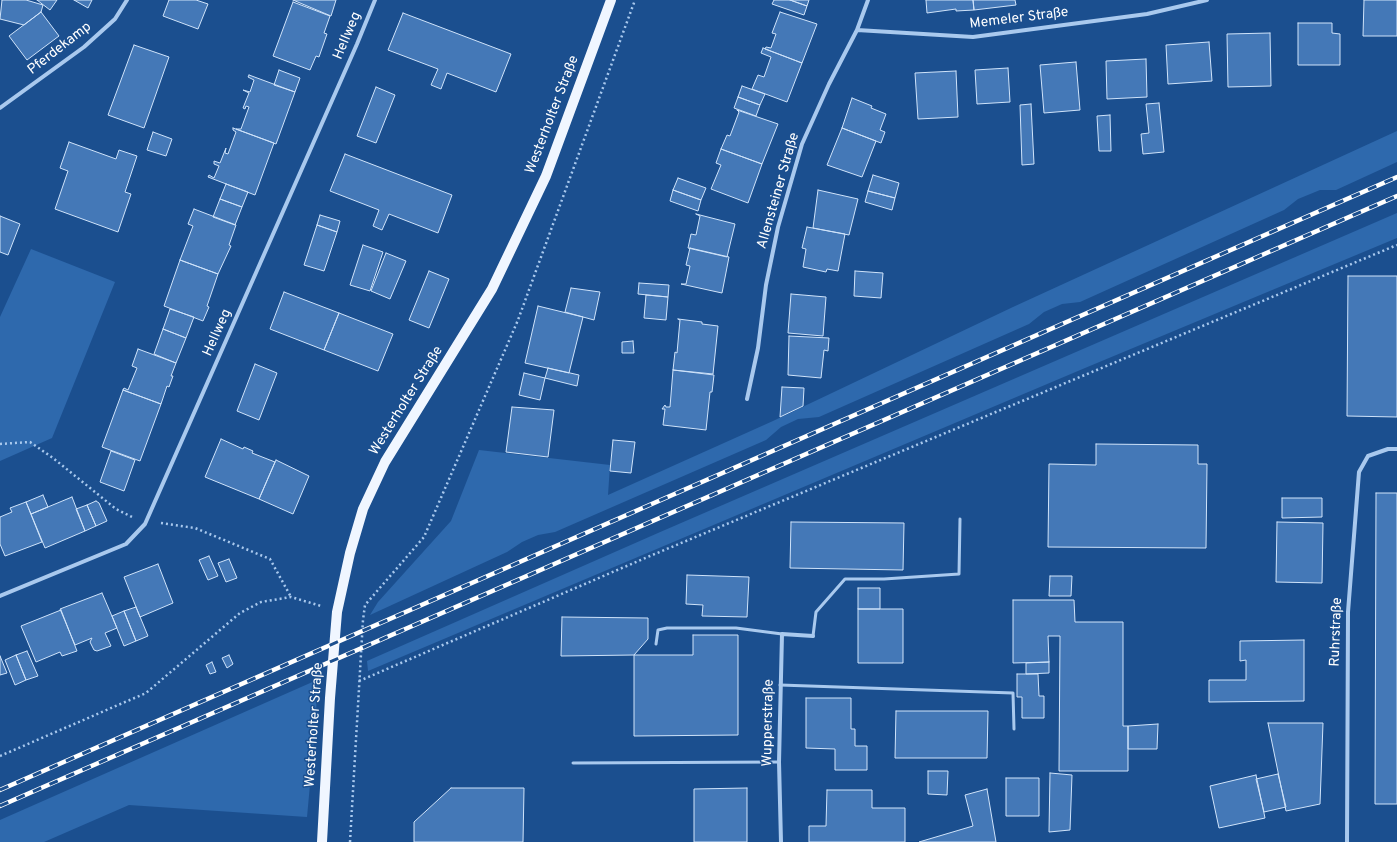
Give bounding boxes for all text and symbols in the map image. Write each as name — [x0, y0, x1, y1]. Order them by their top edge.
street label: Memeler Straße — [969, 5, 1069, 33]
street label: Hellweg — [330, 10, 366, 62]
street label: Pferdekamp — [25, 19, 95, 79]
street label: Westerholter Straße — [523, 53, 583, 177]
street label: Allensteiner Straße — [754, 131, 804, 251]
street label: Hellweg — [200, 307, 236, 359]
street label: Westerholter Straße — [367, 343, 447, 459]
street label: Ruhrstraße — [1327, 597, 1347, 667]
street label: Westerholter Straße — [302, 662, 328, 788]
street label: Wupperstraße — [760, 679, 778, 767]

